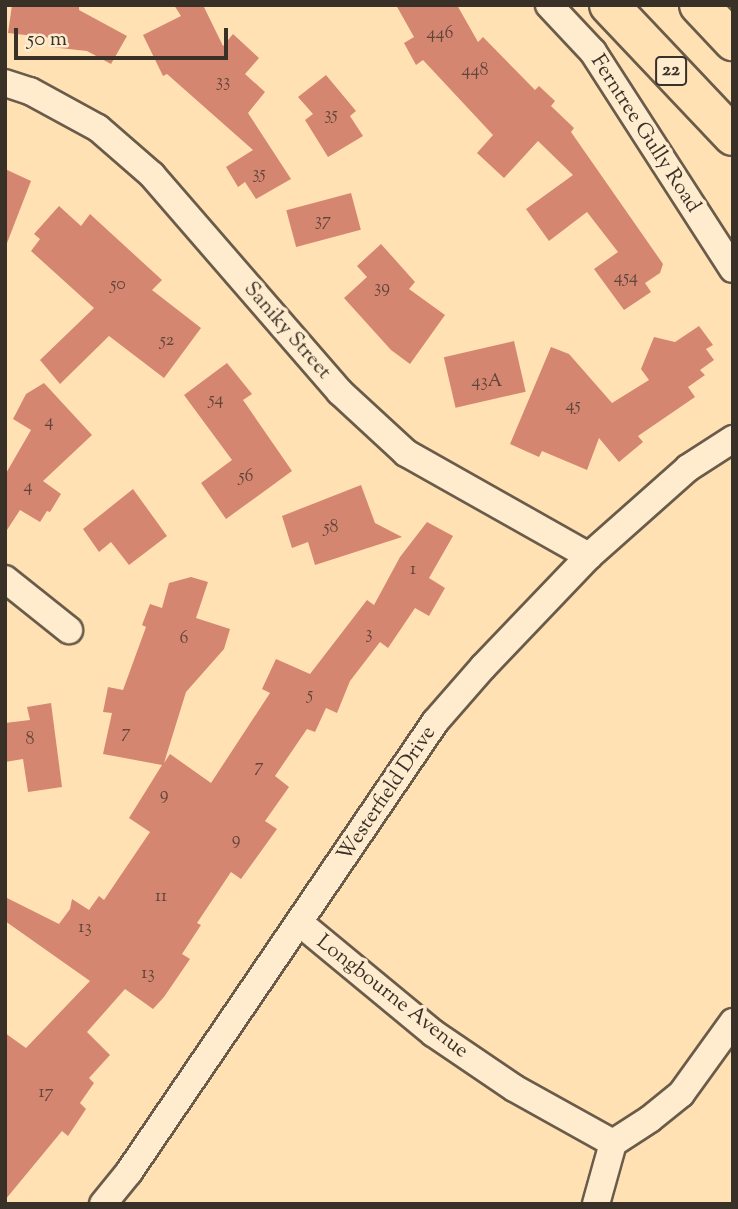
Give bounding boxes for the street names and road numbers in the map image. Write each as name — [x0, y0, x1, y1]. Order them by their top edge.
street label: Ferntree Gully Road — [585, 50, 705, 218]
road number: 22 — [654, 55, 688, 86]
street label: Saniky Street — [238, 277, 336, 385]
street label: Westerfield Drive — [332, 722, 442, 866]
street label: Longbourne Avenue — [311, 930, 473, 1064]

